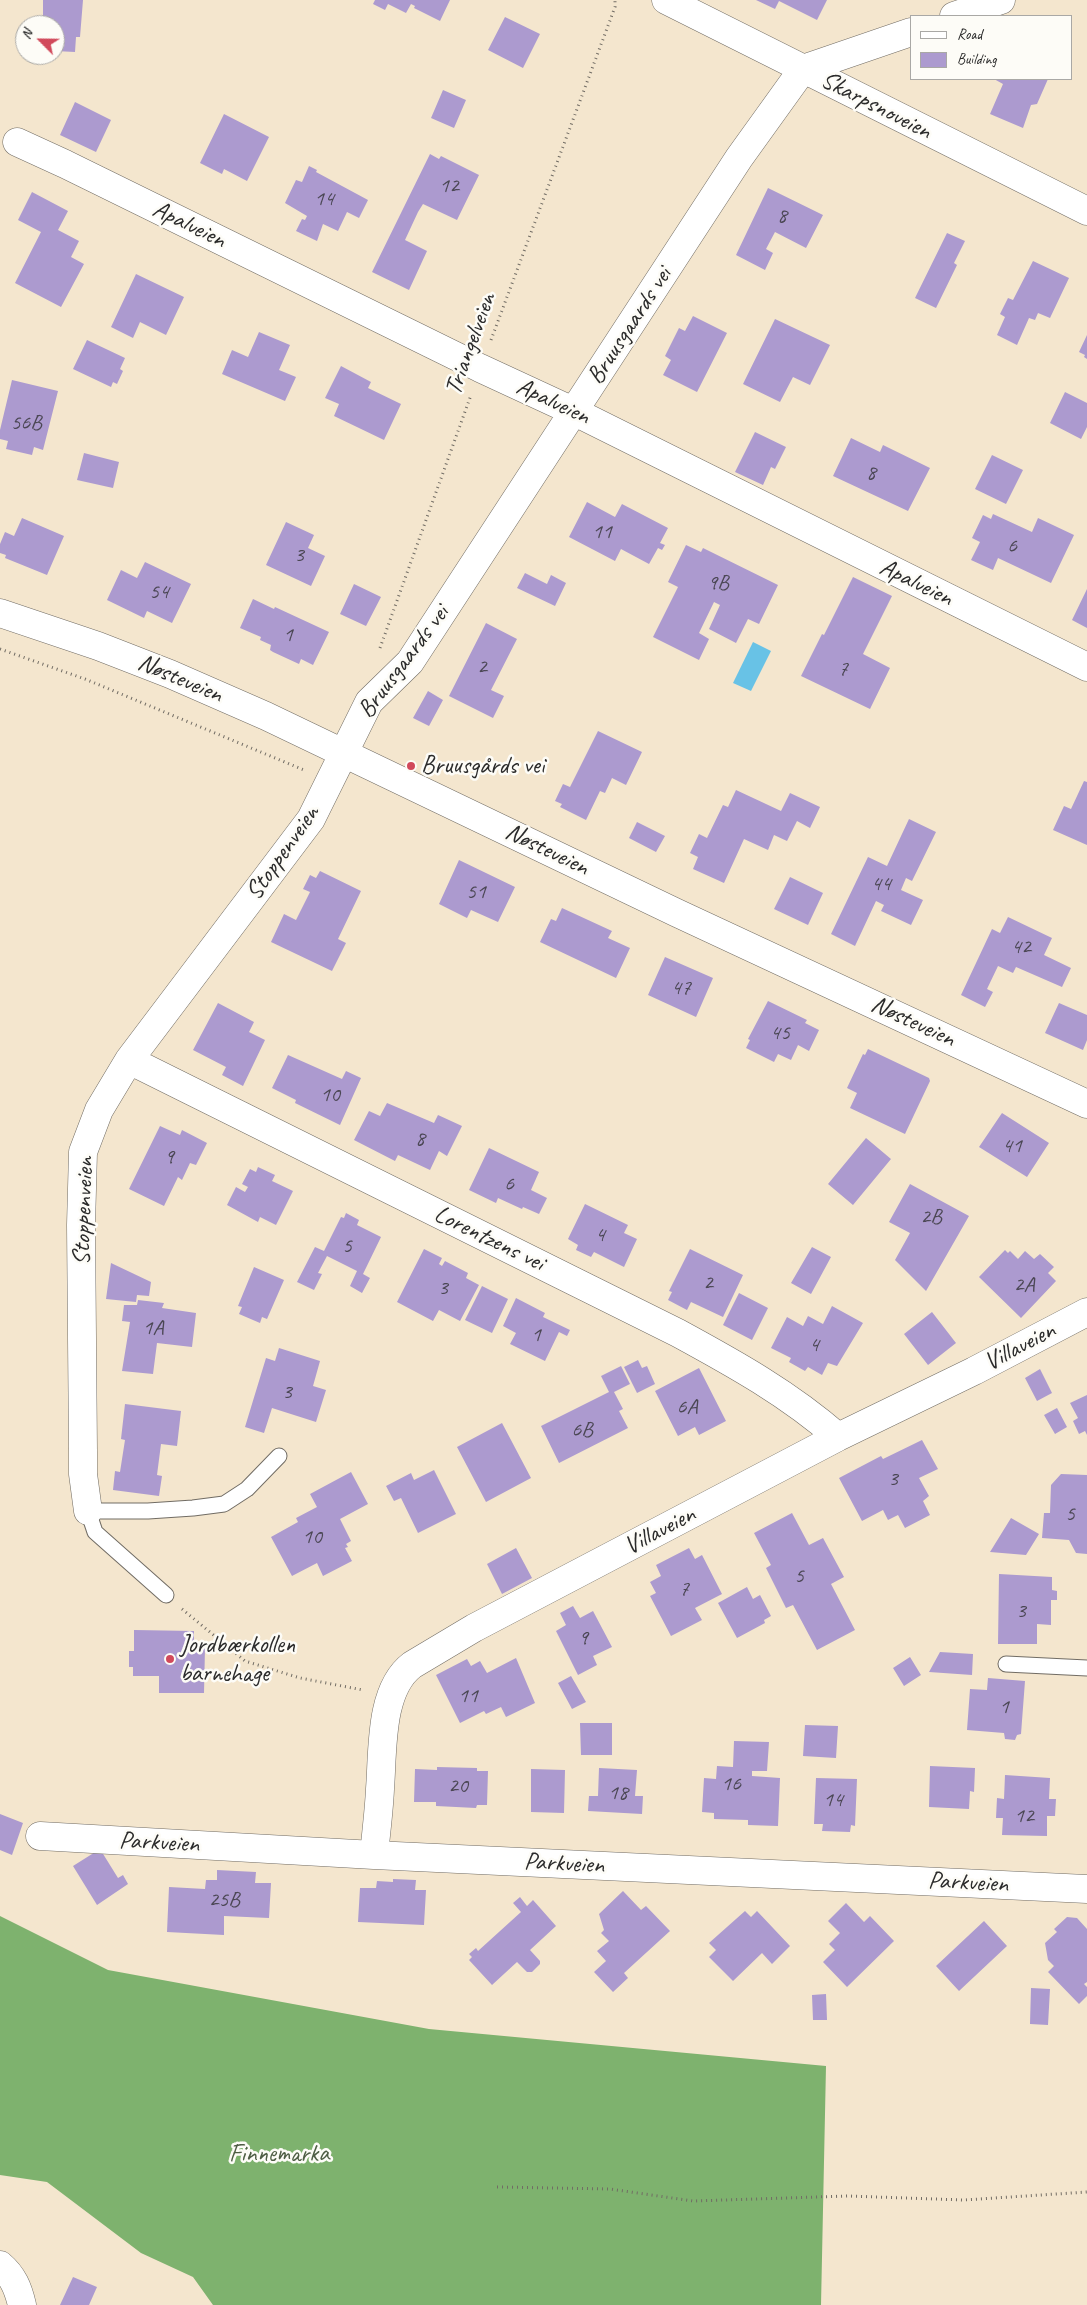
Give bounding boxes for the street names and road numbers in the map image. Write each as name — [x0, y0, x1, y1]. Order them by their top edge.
street label: Skarpsnoveien — [816, 65, 936, 147]
street label: Apalveien — [148, 195, 230, 255]
street label: Bruusgaards vei — [581, 262, 679, 390]
street label: Triangelveien — [439, 289, 503, 399]
street label: Apalveien — [511, 372, 595, 432]
street label: Apalveien — [875, 553, 957, 613]
street label: Bruusgaards vei — [352, 600, 456, 724]
street label: Nøsteveien — [133, 648, 227, 710]
street label: Stoppenveien — [240, 800, 326, 906]
street label: Nøsteveien — [500, 817, 594, 883]
street label: Nøsteveien — [866, 990, 960, 1054]
street label: Stoppenveien — [67, 1156, 101, 1266]
street label: Lorentzens vei — [429, 1199, 549, 1279]
street label: Villaveien — [979, 1316, 1061, 1378]
street label: Villaveien — [619, 1500, 701, 1562]
street label: Parkveien — [118, 1826, 200, 1860]
street label: Parkveien — [523, 1847, 605, 1881]
street label: Parkveien — [927, 1866, 1009, 1900]

